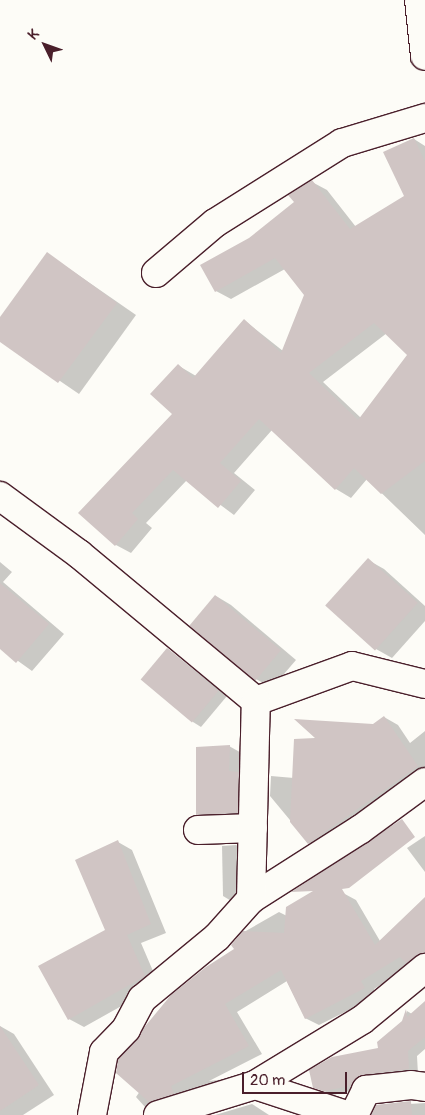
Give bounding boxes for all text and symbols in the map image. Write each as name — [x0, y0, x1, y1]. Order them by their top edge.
north arrow — [20, 20, 70, 70]
text: K — [24, 26, 43, 43]
scale bar — [245, 1062, 350, 1094]
text: 20 m — [250, 1071, 285, 1090]

